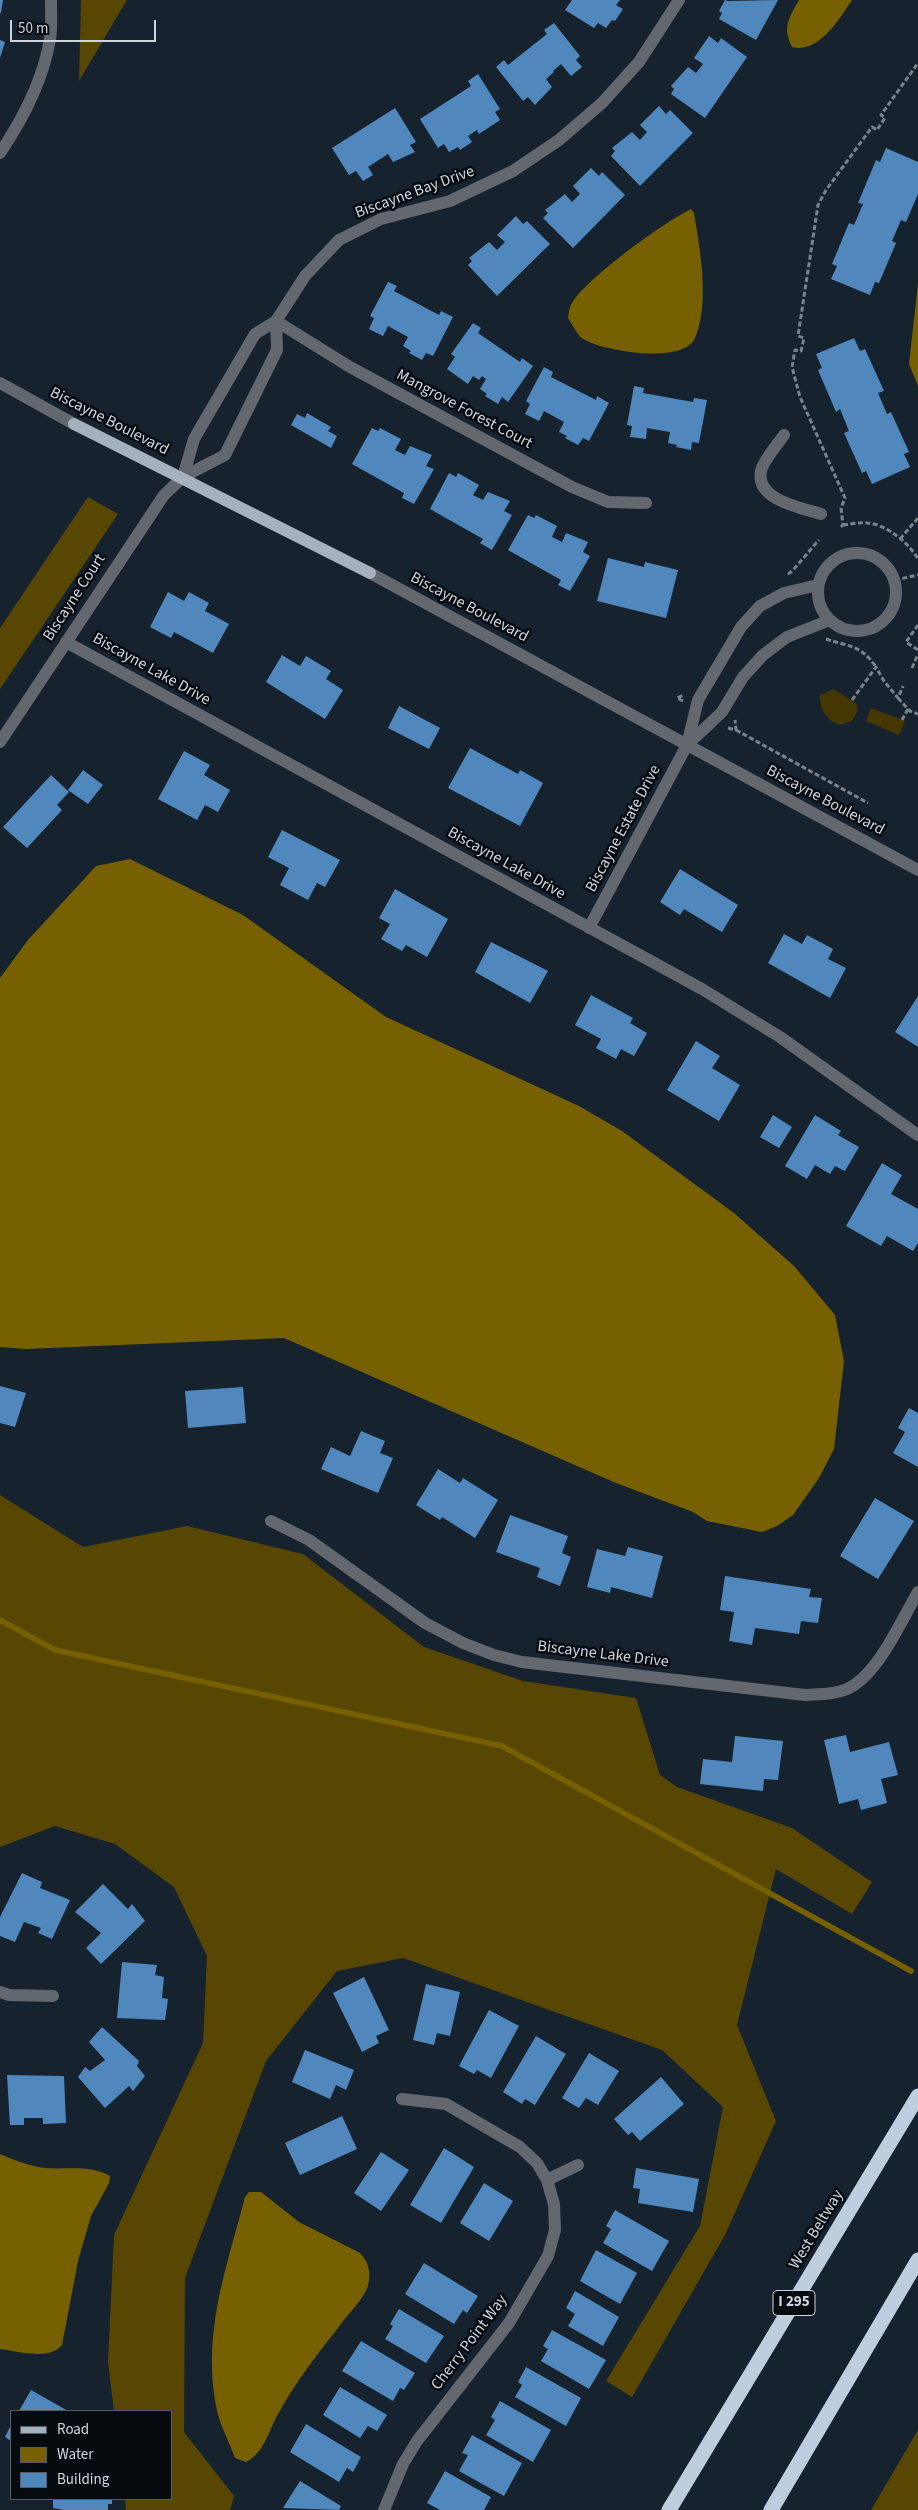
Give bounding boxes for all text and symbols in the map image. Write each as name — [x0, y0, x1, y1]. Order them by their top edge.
scale bar — [12, 10, 159, 42]
text: 50 m — [18, 18, 48, 39]
street label: Biscayne Bay Drive — [353, 163, 477, 223]
street label: Mangrove Forest Court — [393, 366, 535, 454]
street label: Biscayne Boulevard — [46, 384, 172, 460]
street label: Biscayne Court — [40, 551, 110, 645]
street label: Biscayne Boulevard — [407, 569, 531, 647]
street label: Biscayne Lake Drive — [89, 630, 213, 710]
street label: Biscayne Estate Drive — [582, 762, 666, 896]
street label: Biscayne Boulevard — [763, 762, 887, 840]
street label: Biscayne Lake Drive — [444, 824, 568, 904]
street label: Biscayne Lake Drive — [536, 1637, 670, 1673]
street label: West Beltway — [786, 2187, 848, 2273]
road number: I 295 — [773, 2290, 815, 2316]
street label: Cherry Point Way — [428, 2292, 512, 2394]
legend — [10, 2410, 172, 2500]
text: Road — [57, 2419, 89, 2440]
text: Water — [57, 2444, 93, 2465]
text: Building — [57, 2469, 109, 2490]

